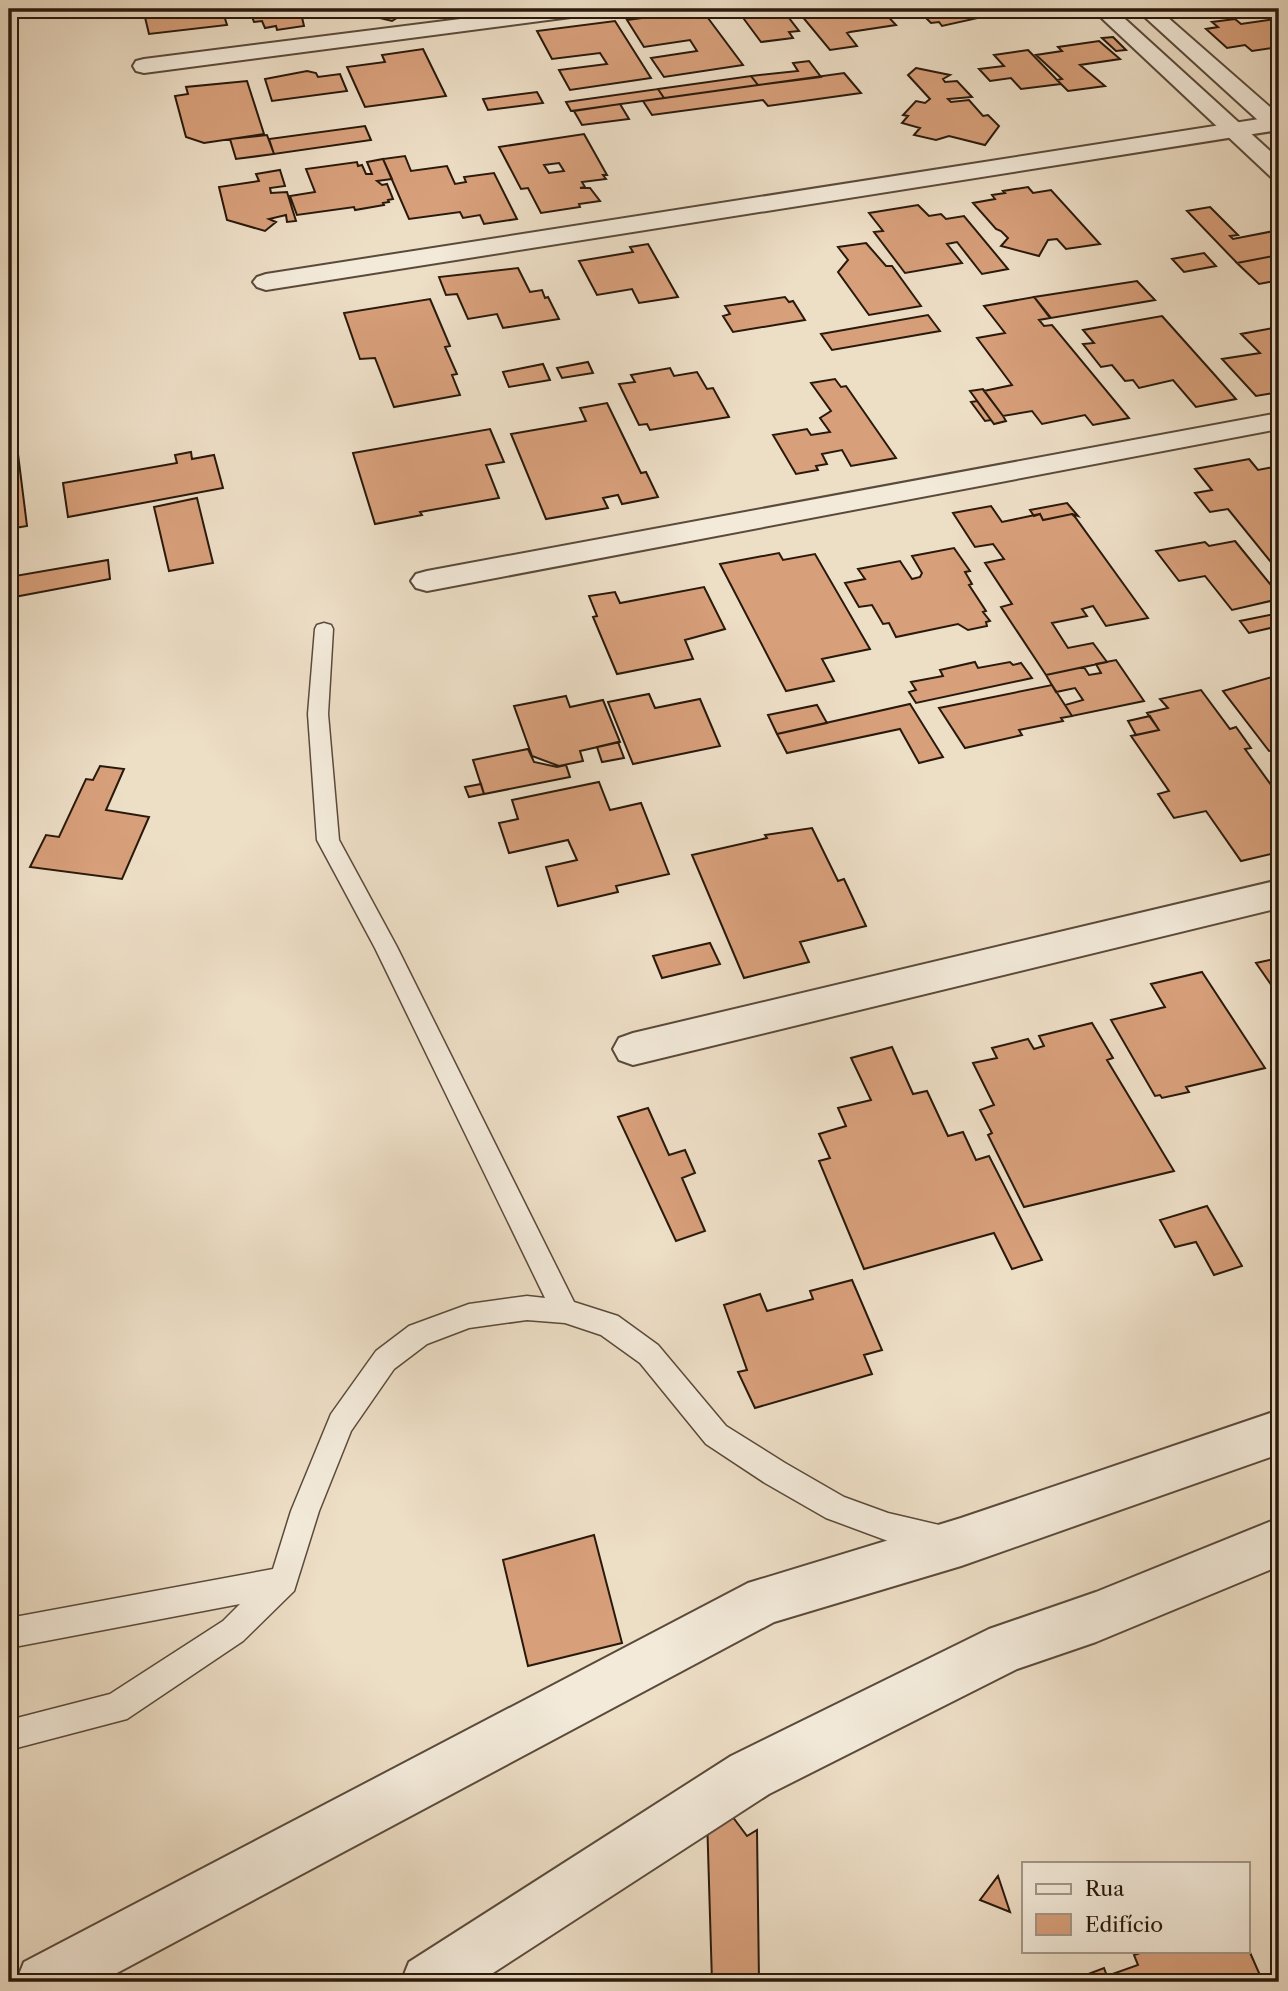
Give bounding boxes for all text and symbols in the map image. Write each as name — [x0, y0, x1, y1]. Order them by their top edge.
legend — [1022, 1862, 1250, 1952]
text: Rua — [1085, 1876, 1125, 1901]
text: Edifício — [1085, 1912, 1163, 1937]

